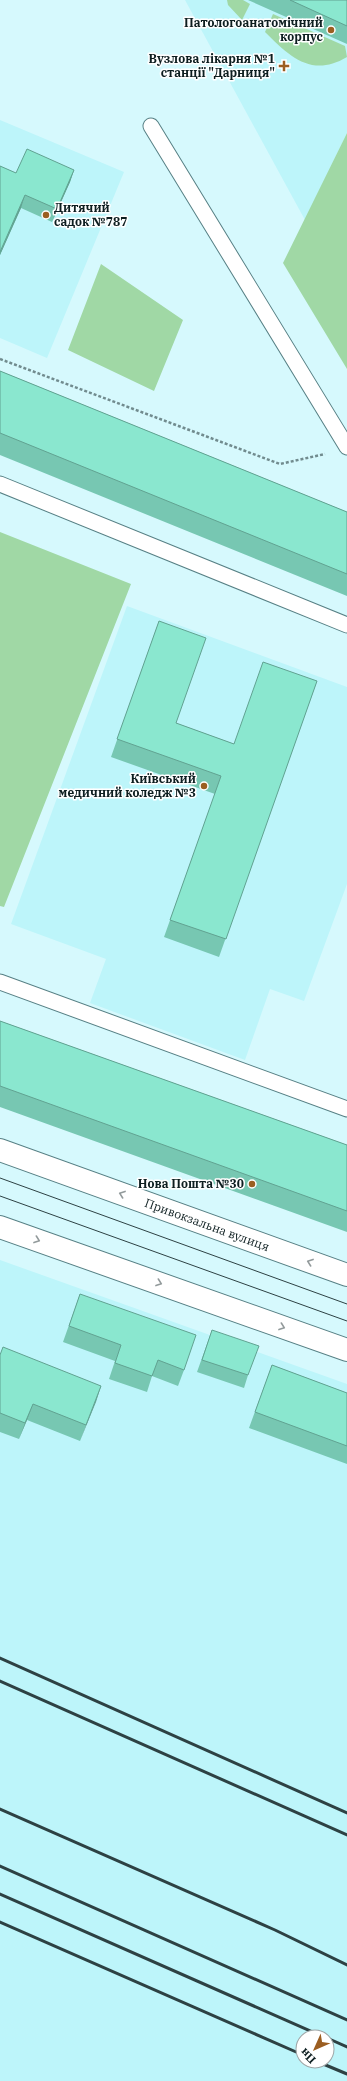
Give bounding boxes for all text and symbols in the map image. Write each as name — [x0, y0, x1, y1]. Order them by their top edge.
place label: Патологоанатомічний корпус — [184, 15, 324, 44]
marker: Патологоанатомічний корпус — [326, 25, 336, 35]
place label: Вузлова лікарня №1 станції "Дарниця" — [149, 51, 275, 80]
marker: Вузлова лікарня №1 станції "Дарниця" — [278, 60, 290, 72]
place label: Дитячий садок №787 — [54, 200, 127, 229]
marker: Дитячий садок №787 — [41, 210, 51, 220]
place label: Київський медичний коледж №3 — [59, 771, 196, 800]
marker: Київський медичний коледж №3 — [199, 781, 209, 791]
place label: Нова Пошта №30 — [138, 1176, 244, 1191]
marker: Нова Пошта №30 — [247, 1179, 257, 1189]
one-way arrow — [119, 1190, 126, 1199]
street label: Привокзальна вулиця — [143, 1195, 272, 1254]
one-way arrow — [33, 1235, 40, 1243]
one-way arrow — [307, 1259, 314, 1267]
one-way arrow — [156, 1279, 163, 1287]
one-way arrow — [278, 1322, 285, 1331]
north arrow — [295, 2029, 335, 2069]
text: Пн — [297, 2045, 319, 2067]

